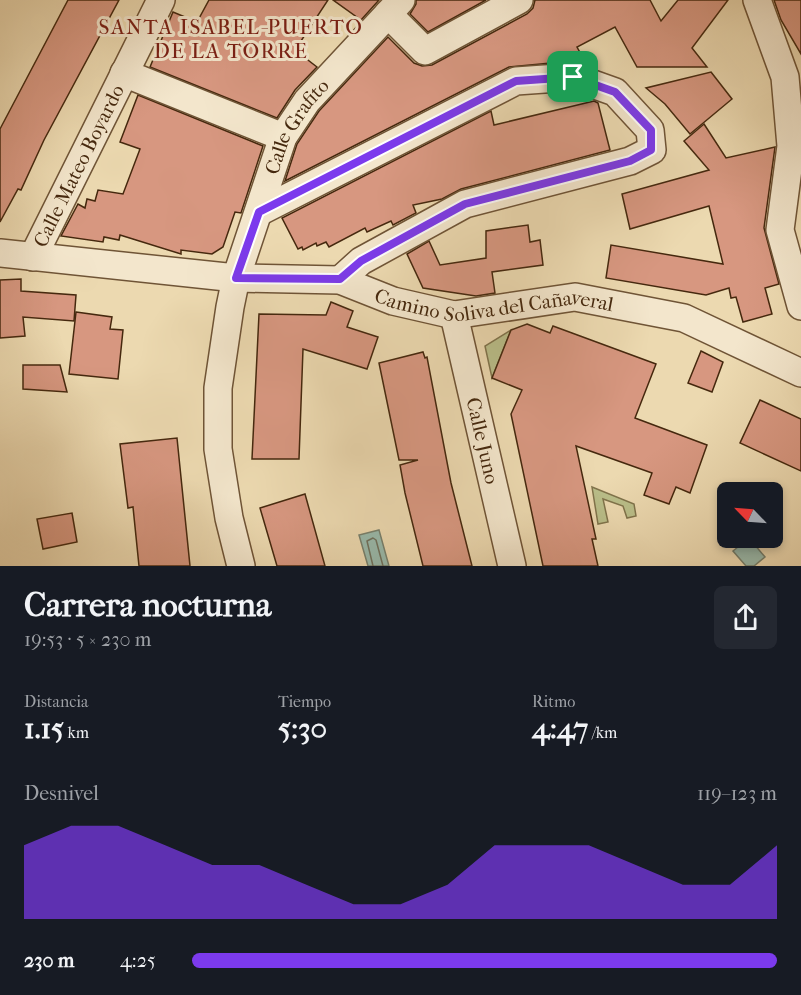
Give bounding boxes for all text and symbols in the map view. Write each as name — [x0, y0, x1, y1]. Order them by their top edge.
district label: SANTA ISABEL-PUERTO DE LA TORRE — [99, 15, 363, 63]
pin — [547, 51, 598, 102]
icon: arrive — [556, 60, 589, 93]
street label: Calle Grafito — [260, 74, 333, 177]
street label: Calle Mateo Boyardo — [28, 81, 129, 251]
street label: Camino Soliva del Cañaveral — [371, 283, 616, 326]
street label: Calle Juno — [462, 395, 504, 486]
north arrow — [717, 482, 783, 548]
map controls — [717, 482, 783, 548]
text: Carrera nocturna — [24, 586, 271, 625]
button: share — [714, 586, 777, 649]
text: 19:53 · 5 × 230 m — [24, 628, 151, 651]
text: Distancia — [24, 692, 88, 711]
text: Tiempo — [278, 692, 331, 711]
text: Ritmo — [532, 692, 575, 711]
text: 1.15 — [24, 711, 64, 746]
text: 5:30 — [278, 711, 327, 746]
text: 4:47 — [532, 711, 588, 746]
text: km — [64, 723, 89, 742]
text: /km — [588, 723, 617, 742]
text: Desnivel — [24, 782, 99, 805]
text: 119–123 m — [697, 782, 777, 805]
text: 230 m — [24, 949, 74, 972]
text: 4:25 — [120, 949, 156, 972]

